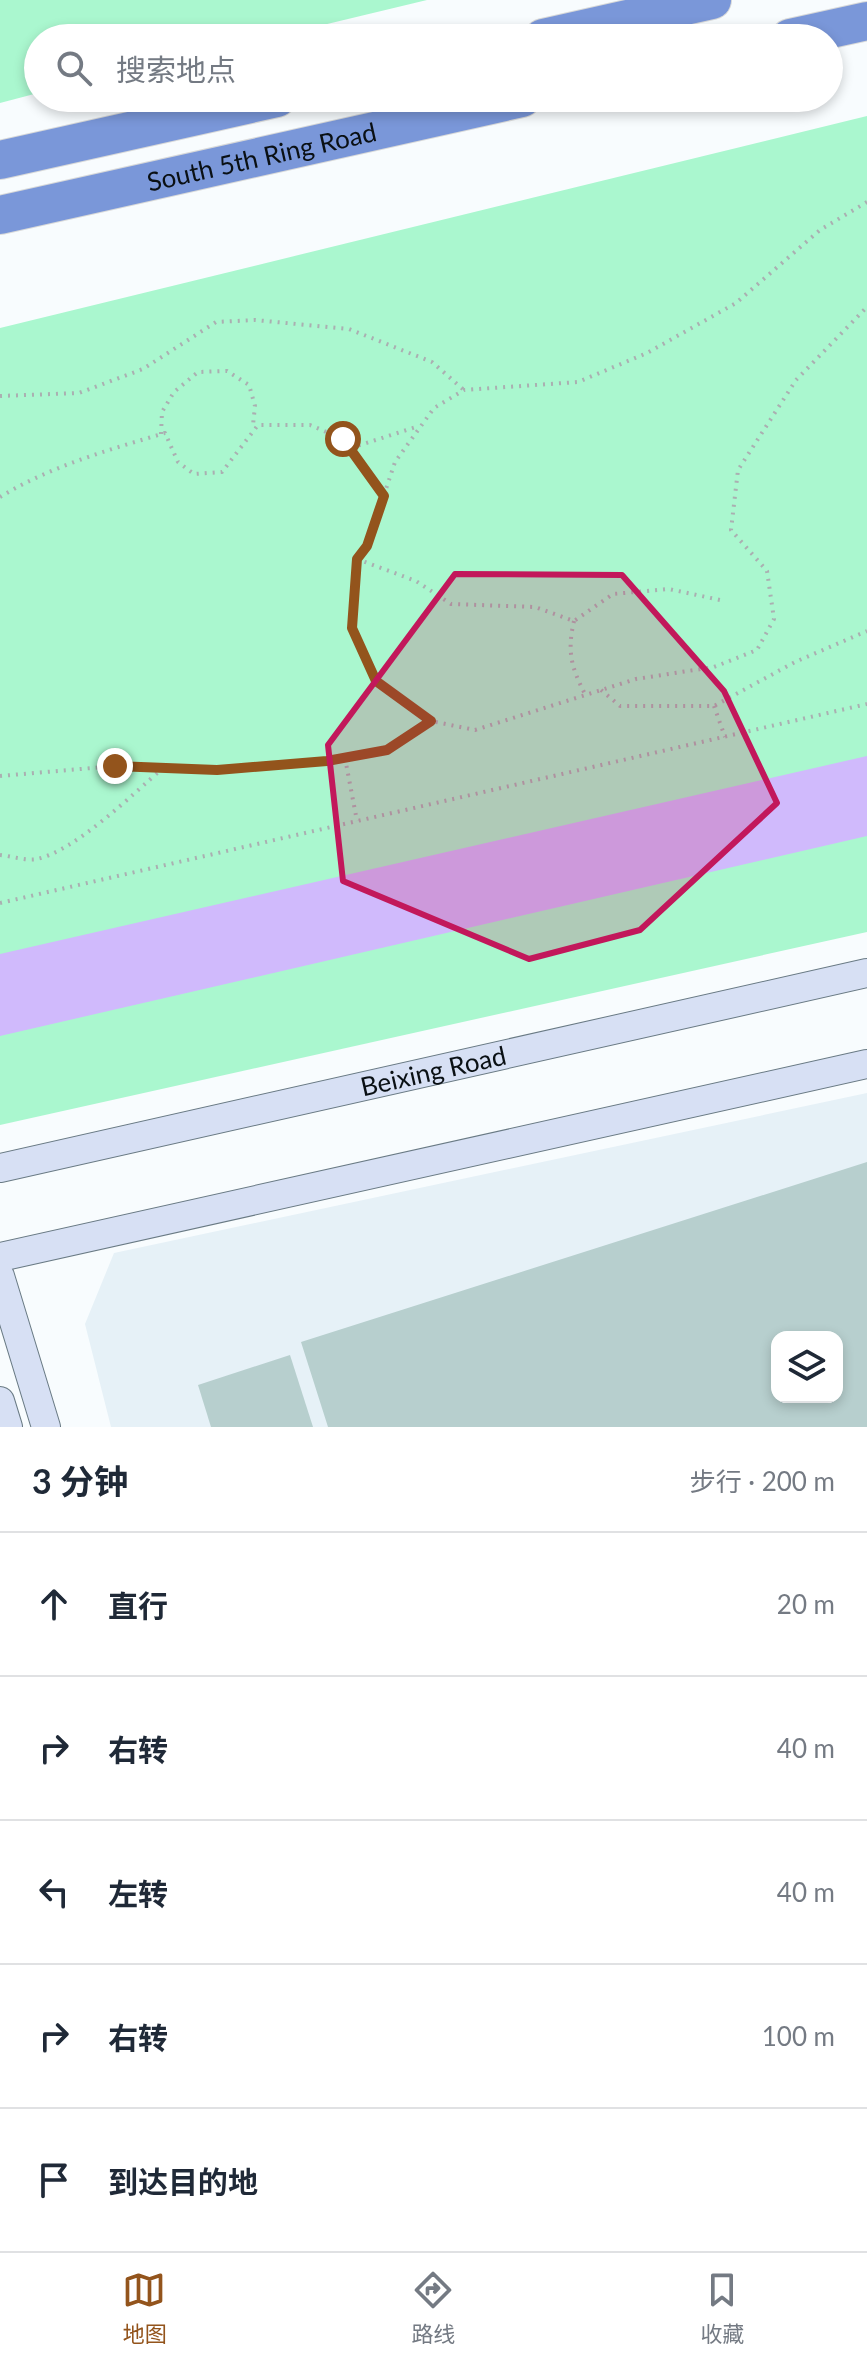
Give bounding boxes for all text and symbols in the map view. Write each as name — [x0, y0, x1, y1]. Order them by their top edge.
search box — [24, 24, 843, 112]
icon: search — [52, 46, 96, 90]
text: 搜索地点 — [116, 51, 236, 87]
street label: South 5th Ring Road — [144, 115, 379, 198]
route start — [325, 421, 361, 457]
route end — [97, 748, 133, 784]
street label: Beixing Road — [357, 1039, 509, 1102]
map controls — [771, 1331, 843, 1403]
button: layers — [771, 1331, 843, 1403]
text: 3 分钟 — [32, 1460, 128, 1501]
text: 步行 · 200 m — [690, 1465, 835, 1497]
icon: ahead — [32, 1582, 76, 1626]
text: 直行 — [108, 1587, 168, 1623]
text: 20 m — [777, 1588, 835, 1620]
icon: right — [32, 1726, 76, 1770]
text: 右转 — [108, 1731, 168, 1767]
text: 40 m — [777, 1732, 835, 1764]
icon: left — [32, 1870, 76, 1914]
text: 左转 — [108, 1875, 168, 1911]
text: 40 m — [777, 1876, 835, 1908]
icon: right — [32, 2014, 76, 2058]
text: 右转 — [108, 2019, 168, 2055]
text: 100 m — [762, 2020, 835, 2052]
icon: arrive — [32, 2158, 76, 2202]
text: 到达目的地 — [108, 2163, 258, 2199]
tab: 地图 — [122, 2268, 167, 2348]
tab: 路线 — [411, 2268, 456, 2348]
tab: 收藏 — [700, 2268, 745, 2348]

